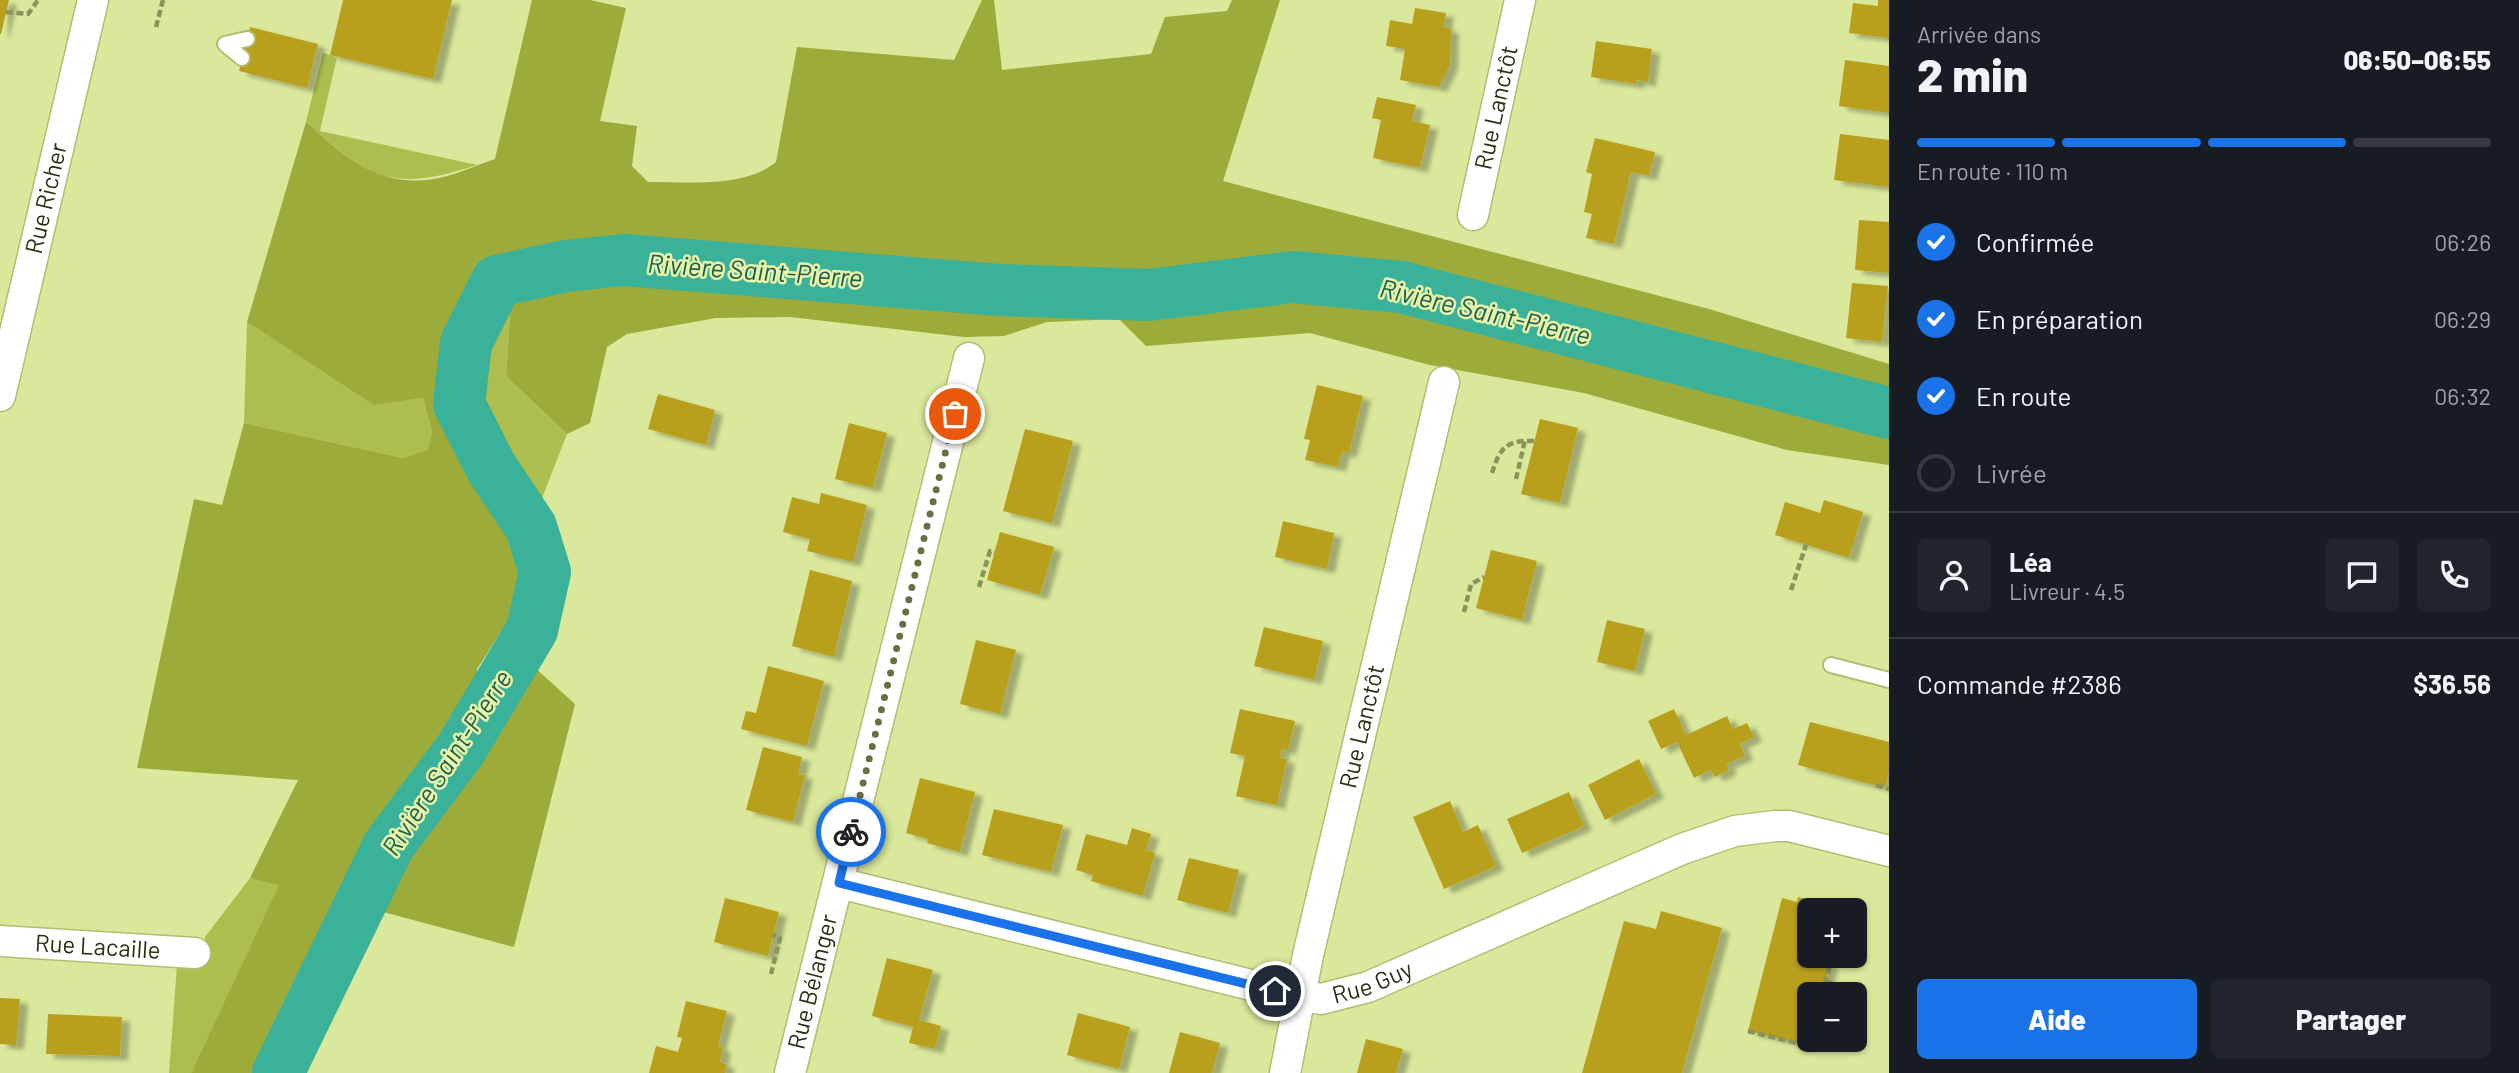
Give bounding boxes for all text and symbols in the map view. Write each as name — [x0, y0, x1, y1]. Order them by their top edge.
text: Arrivée dans — [1917, 20, 2041, 48]
street label: Rue Lanctôt — [1467, 42, 1523, 172]
text: 06:50–06:55 — [2343, 44, 2491, 75]
text: 2 min — [1917, 46, 2028, 101]
street label: Rue Richer — [18, 140, 72, 256]
text: En route · 110 m — [1917, 157, 2068, 185]
icon: check — [1917, 223, 1955, 261]
text: Confirmée — [1976, 226, 2094, 257]
text: 06:26 — [2434, 228, 2491, 256]
water label: Rivière Saint-Pierre — [647, 247, 863, 292]
water label: Rivière Saint-Pierre — [1377, 271, 1594, 350]
icon: check — [1917, 300, 1955, 338]
text: En préparation — [1976, 303, 2143, 334]
text: 06:29 — [2434, 305, 2491, 333]
icon: check — [1917, 377, 1955, 415]
text: En route — [1976, 380, 2071, 411]
text: 06:32 — [2434, 382, 2491, 410]
pin — [925, 384, 985, 444]
icon: bag — [936, 395, 974, 433]
text: Livrée — [1976, 457, 2047, 488]
button: person — [1917, 538, 1991, 612]
button: chat — [2325, 538, 2399, 612]
button: phone — [2417, 538, 2491, 612]
text: Léa — [2009, 546, 2052, 577]
text: Livreur · 4.5 — [2009, 577, 2125, 605]
street label: Rue Lanctôt — [1332, 661, 1389, 791]
water label: Rivière Saint-Pierre — [374, 664, 517, 861]
text: Commande #2386 — [1917, 668, 2122, 699]
text: $36.56 — [2413, 668, 2491, 699]
courier — [816, 797, 886, 867]
icon: bike — [832, 813, 870, 851]
map controls — [1797, 898, 1867, 1052]
button: + — [1797, 898, 1867, 968]
street label: Rue Bélanger — [781, 911, 842, 1052]
street label: Rue Lacaille — [34, 927, 162, 964]
street label: Rue Guy — [1329, 953, 1417, 1009]
pin — [1245, 961, 1305, 1021]
icon: home — [1256, 972, 1294, 1010]
button: Aide — [1917, 979, 2197, 1059]
button: Partager — [2211, 979, 2491, 1059]
button: − — [1797, 982, 1867, 1052]

